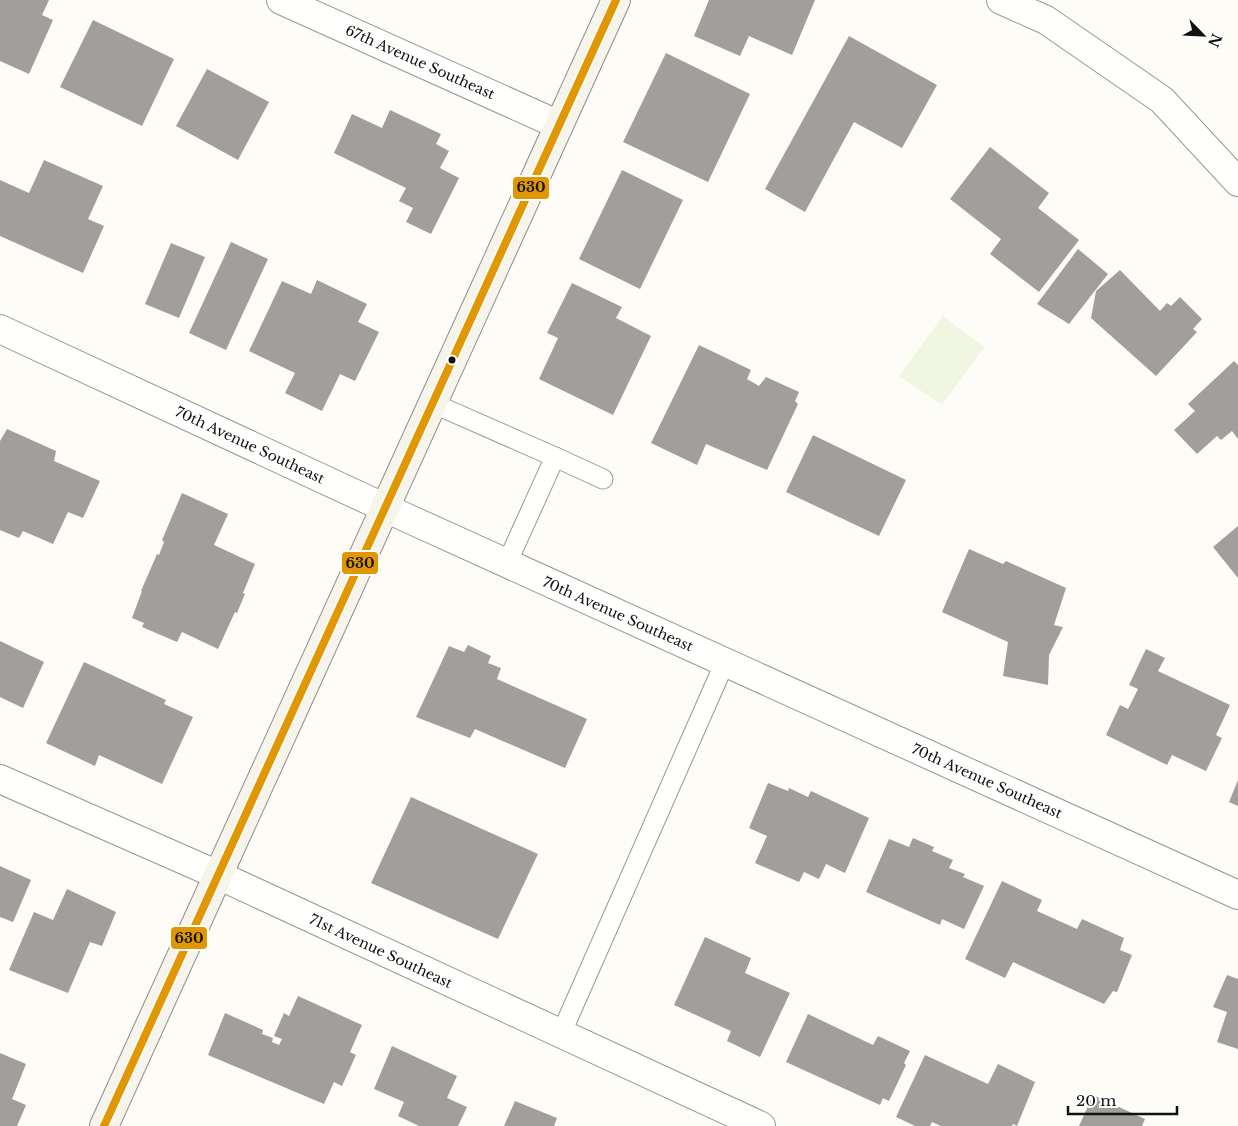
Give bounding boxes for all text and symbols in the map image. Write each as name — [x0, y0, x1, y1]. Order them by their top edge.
north arrow — [1178, 10, 1228, 60]
street label: 67th Avenue Southeast — [342, 21, 498, 103]
text: N — [1204, 31, 1226, 50]
line badge: 630 — [512, 176, 550, 200]
text: 630 — [517, 178, 545, 196]
unlabelled marker — [447, 355, 457, 365]
street label: 70th Avenue Southeast — [172, 402, 328, 488]
line badge: 630 — [341, 551, 379, 575]
text: 630 — [346, 554, 374, 572]
street label: 70th Avenue Southeast — [540, 573, 697, 656]
street label: 70th Avenue Southeast — [909, 740, 1066, 823]
street label: 71st Avenue Southeast — [307, 910, 456, 992]
line badge: 630 — [170, 926, 208, 950]
text: 630 — [175, 929, 203, 947]
scale bar — [1068, 1084, 1177, 1116]
text: 20 m — [1076, 1091, 1116, 1110]

